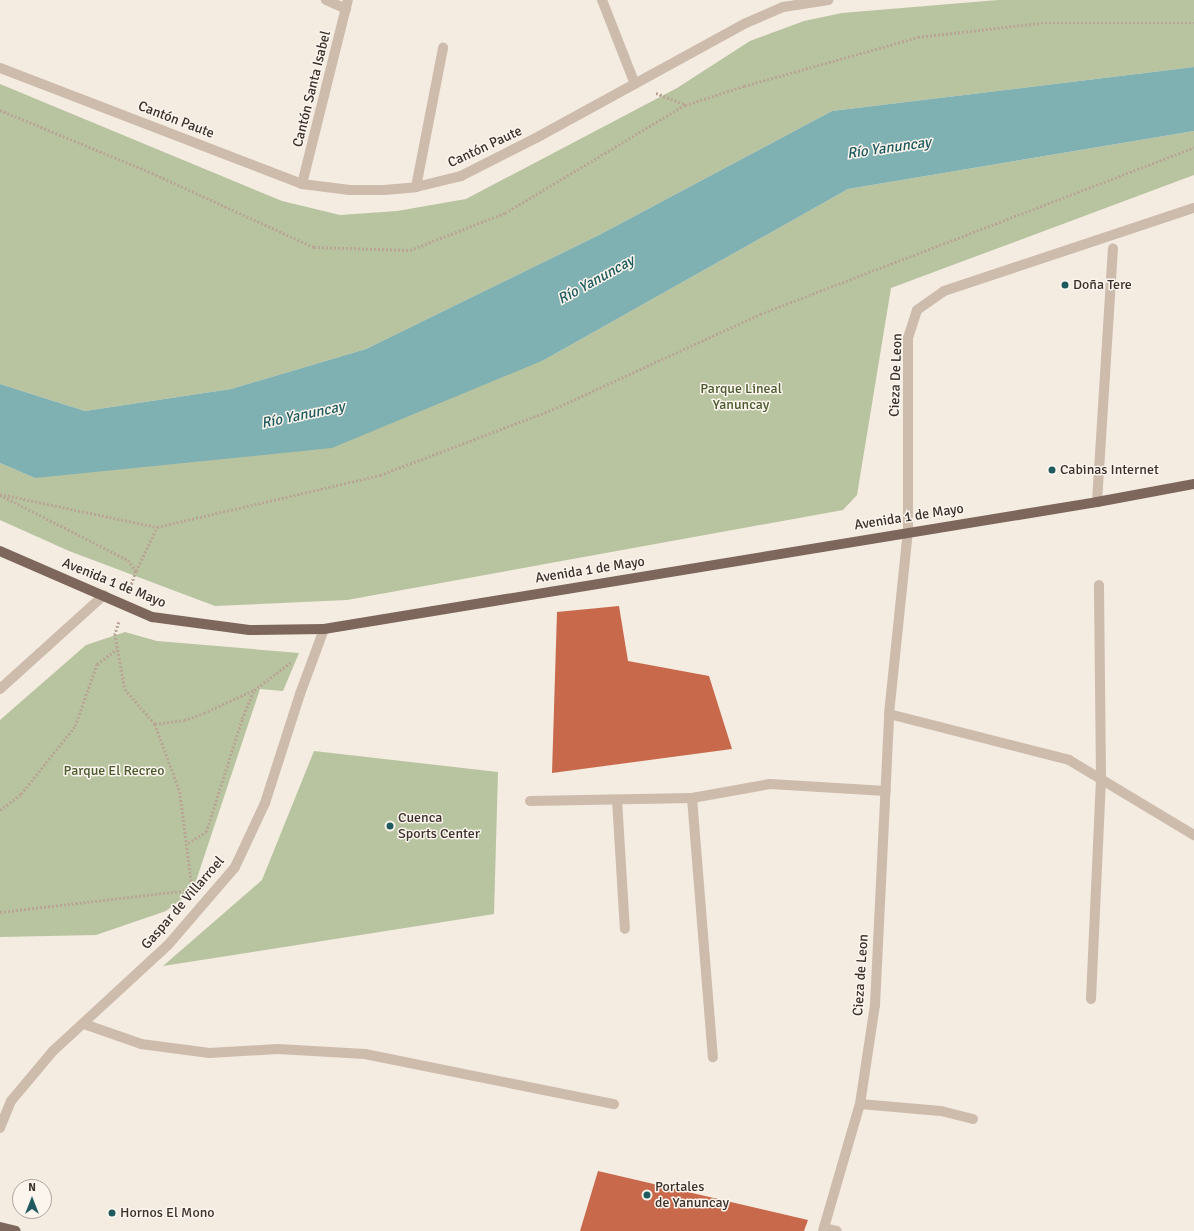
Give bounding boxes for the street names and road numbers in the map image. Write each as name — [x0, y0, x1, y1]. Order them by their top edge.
street label: Cantón Santa Isabel — [289, 29, 335, 149]
street label: Cantón Paute — [136, 98, 216, 142]
street label: Cantón Paute — [445, 122, 525, 172]
street label: Cieza De Leon — [886, 333, 906, 417]
street label: Avenida 1 de Mayo — [853, 500, 965, 534]
street label: Avenida 1 de Mayo — [534, 553, 646, 587]
street label: Avenida 1 de Mayo — [60, 554, 168, 612]
street label: Gaspar de Villarroel — [138, 853, 228, 953]
street label: Cieza de Leon — [850, 933, 872, 1017]

